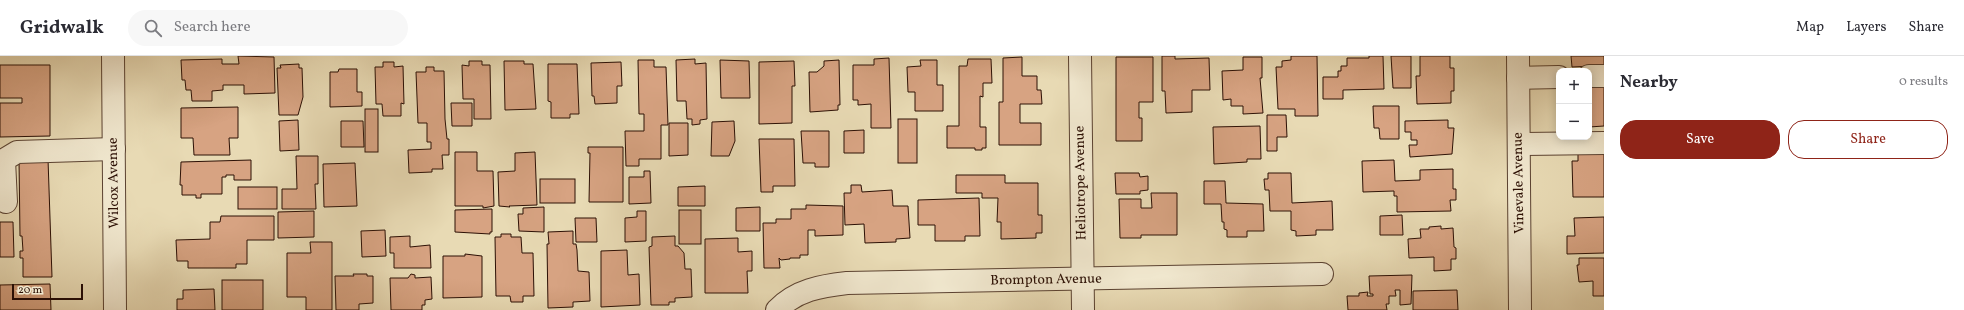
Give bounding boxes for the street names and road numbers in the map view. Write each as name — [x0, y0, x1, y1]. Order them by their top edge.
street label: Heliotrope Avenue — [1070, 125, 1091, 240]
street label: Vinevale Avenue — [1509, 132, 1529, 234]
street label: Wilcox Avenue — [104, 137, 124, 229]
street label: Brompton Avenue — [990, 270, 1102, 290]

